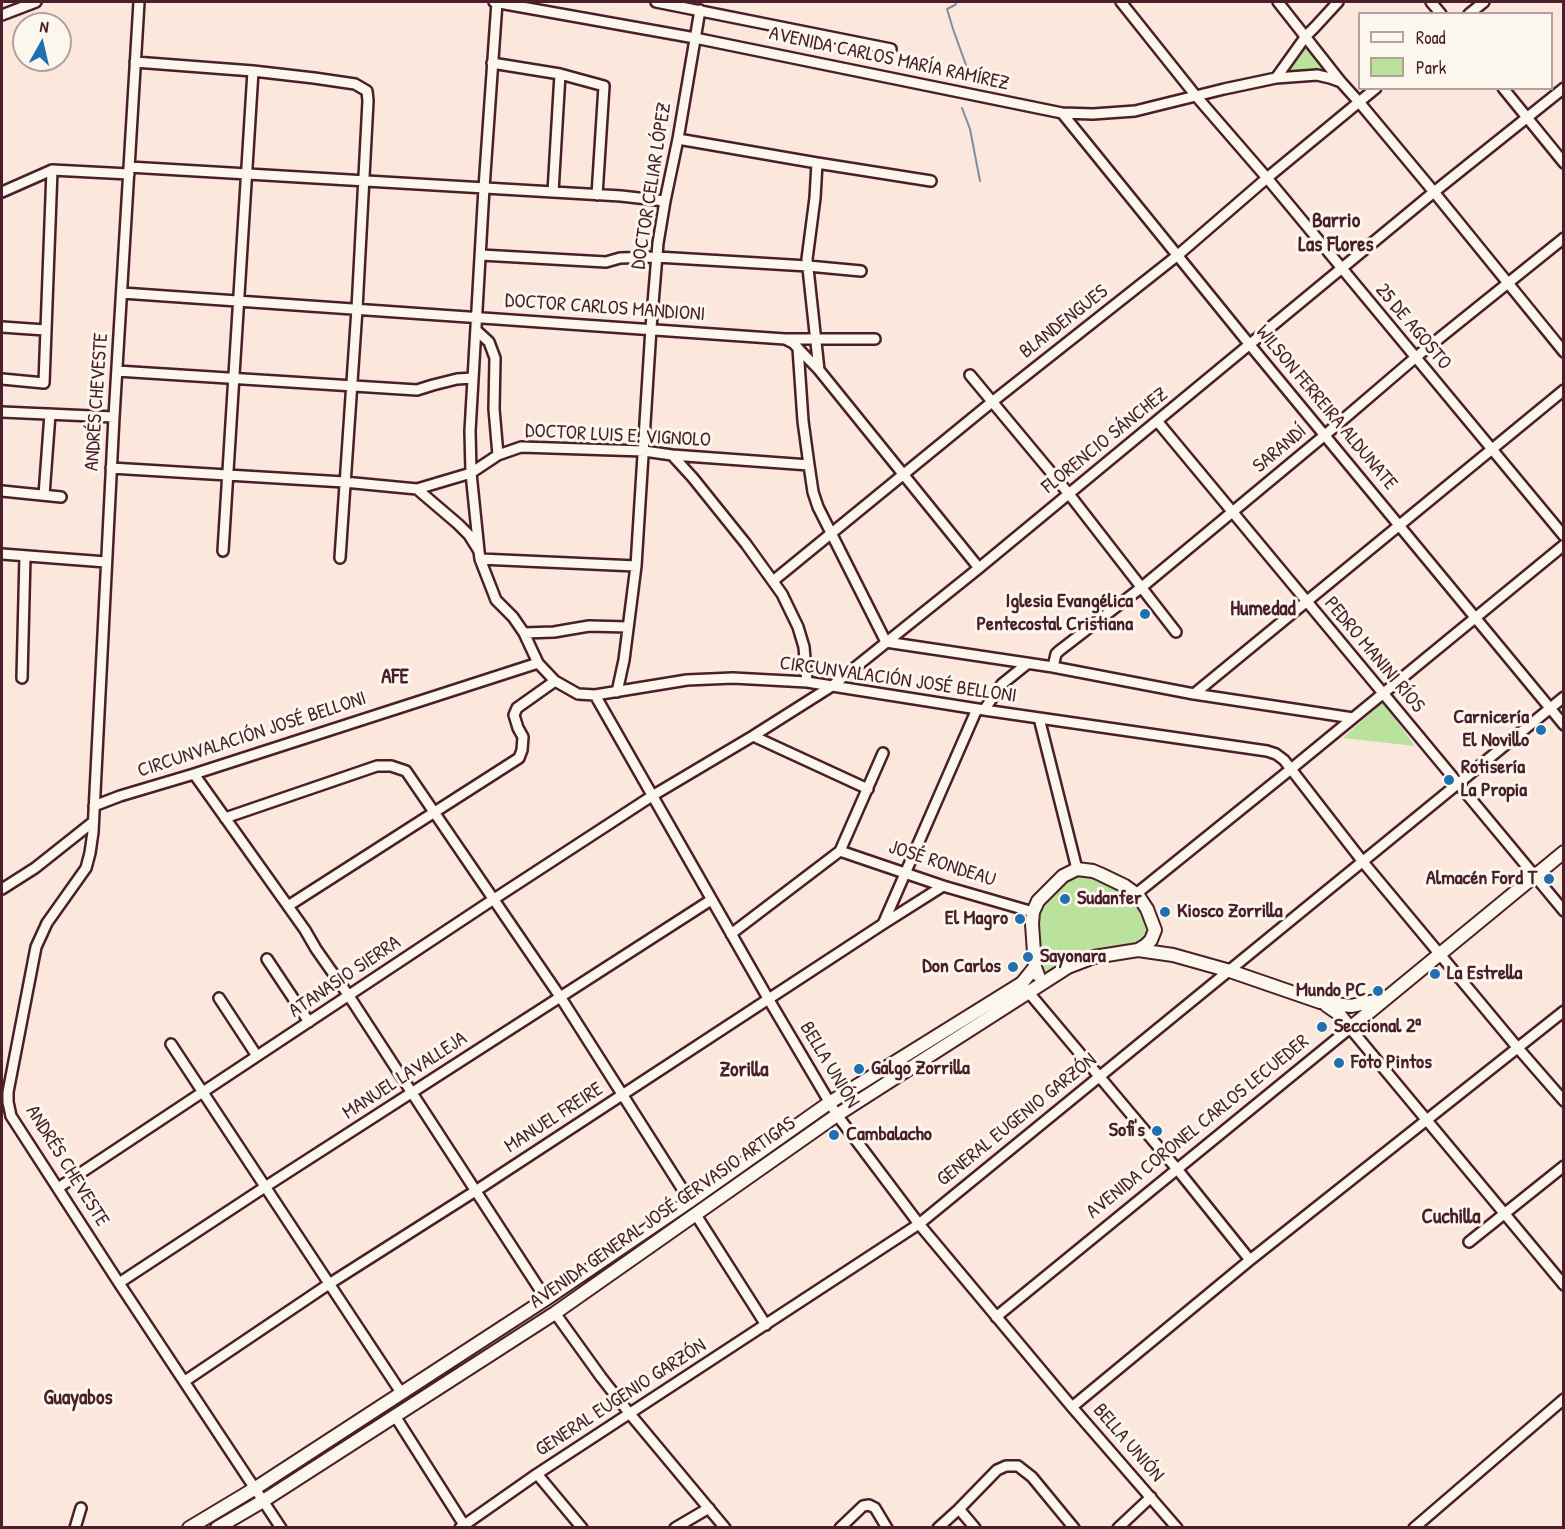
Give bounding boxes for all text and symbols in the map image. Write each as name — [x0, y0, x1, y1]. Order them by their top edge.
north arrow — [12, 12, 72, 72]
legend — [1358, 12, 1553, 90]
text: N — [38, 15, 50, 38]
street label: AVENIDA CARLOS MARÍA RAMÍREZ — [767, 22, 1011, 96]
text: Road — [1416, 25, 1446, 50]
text: Park — [1416, 55, 1446, 80]
street label: DOCTOR CELIAR LÓPEZ — [627, 101, 677, 271]
district label: Barrio Las Flores — [1298, 208, 1374, 258]
street label: 25 DE AGOSTO — [1370, 279, 1456, 375]
street label: BLANDENGUES — [1015, 280, 1113, 364]
street label: DOCTOR CARLOS MANDIONI — [504, 289, 706, 327]
street label: WILSON FERREIRA ALDUNATE — [1250, 321, 1402, 495]
street label: ANDRÉS CHEVESTE — [80, 332, 114, 472]
street label: FLORENCIO SÁNCHEZ — [1037, 383, 1173, 499]
street label: DOCTOR LUIS E. VIGNOLO — [524, 419, 712, 453]
street label: SARANDÍ — [1248, 420, 1312, 478]
place label: Iglesia Evangélica Pentecostal Cristiana — [976, 590, 1133, 637]
street label: PEDRO MANINI RÍOS — [1319, 592, 1429, 718]
district label: Humedad — [1230, 596, 1296, 622]
marker: Iglesia Evangélica Pentecostal Cristiana — [1138, 607, 1152, 621]
street label: CIRCUNVALACIÓN JOSÉ BELLONI — [778, 651, 1018, 709]
district label: AFE — [381, 664, 409, 690]
street label: CIRCUNVALACIÓN JOSÉ BELLONI — [135, 687, 369, 783]
place label: Carnicería El Novillo — [1453, 706, 1529, 753]
marker: Carnicería El Novillo — [1534, 723, 1548, 737]
place label: Rotisería La Propia — [1461, 756, 1527, 803]
marker: Rotisería La Propia — [1442, 773, 1456, 787]
street label: JOSÉ RONDEAU — [885, 835, 999, 893]
place label: Almacén Ford T — [1426, 867, 1537, 891]
marker: Almacén Ford T — [1542, 872, 1556, 886]
place label: Sudanfer — [1077, 887, 1142, 911]
marker: Sudanfer — [1058, 892, 1072, 906]
place label: Kiosco Zorrilla — [1177, 900, 1283, 924]
marker: Kiosco Zorrilla — [1158, 905, 1172, 919]
place label: El Magro — [945, 907, 1008, 931]
marker: El Magro — [1013, 912, 1027, 926]
street label: ATANASIO SIERRA — [285, 931, 405, 1023]
place label: Sayonara — [1040, 945, 1106, 969]
marker: Sayonara — [1021, 950, 1035, 964]
place label: Don Carlos — [922, 955, 1001, 979]
marker: Don Carlos — [1006, 960, 1020, 974]
place label: La Estrella — [1447, 962, 1522, 986]
marker: La Estrella — [1428, 967, 1442, 981]
place label: Mundo PC — [1296, 979, 1366, 1003]
marker: Mundo PC — [1371, 984, 1385, 998]
place label: Seccional 2ª — [1334, 1015, 1421, 1039]
street label: BELLA UNIÓN — [794, 1018, 864, 1112]
marker: Seccional 2ª — [1315, 1020, 1329, 1034]
street label: MANUEL LAVALLEJA — [338, 1027, 472, 1125]
street label: AVENIDA CORONEL CARLOS LECUEDER — [1082, 1030, 1314, 1224]
street label: GENERAL EUGENIO GARZÓN — [932, 1048, 1102, 1192]
place label: Foto Pintos — [1351, 1051, 1432, 1075]
marker: Foto Pintos — [1332, 1056, 1346, 1070]
district label: Zorilla — [719, 1057, 769, 1083]
place label: Galgo Zorrilla — [871, 1057, 970, 1081]
marker: Galgo Zorrilla — [852, 1062, 866, 1076]
street label: MANUEL FREIRE — [500, 1077, 608, 1159]
street label: ANDRÉS CHEVESTE — [20, 1101, 114, 1231]
street label: AVENIDA GENERAL JOSÉ GERVASIO ARTIGAS — [526, 1112, 800, 1314]
place label: Sofi's — [1109, 1119, 1145, 1143]
place label: Cambalacho — [846, 1123, 932, 1147]
marker: Sofi's — [1150, 1124, 1164, 1138]
marker: Cambalacho — [827, 1128, 841, 1142]
district label: Cuchilla — [1422, 1204, 1480, 1230]
street label: GENERAL EUGENIO GARZÓN — [531, 1334, 711, 1462]
district label: Guayabos — [43, 1385, 113, 1411]
street label: BELLA UNIÓN — [1087, 1399, 1169, 1487]

